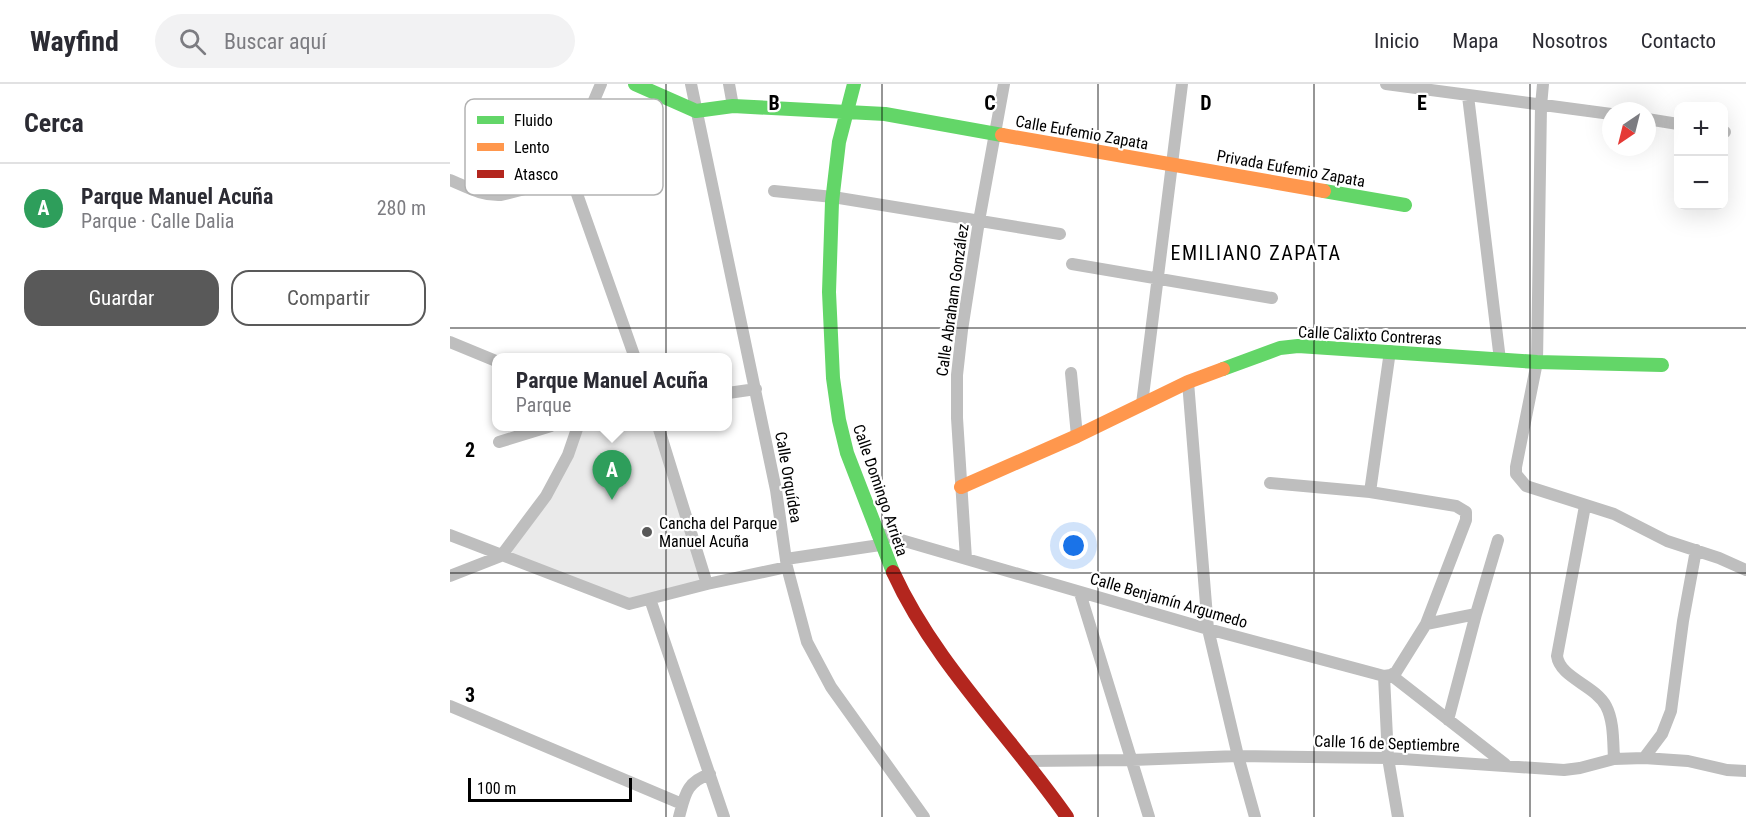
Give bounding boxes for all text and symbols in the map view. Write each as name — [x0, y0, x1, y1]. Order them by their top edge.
search box — [155, 14, 575, 68]
text: Wayfind — [30, 25, 119, 58]
icon: search — [176, 25, 209, 58]
text: Buscar aquí — [224, 29, 326, 54]
text: Inicio — [1374, 29, 1419, 53]
text: Mapa — [1452, 29, 1499, 53]
text: Nosotros — [1532, 29, 1608, 53]
text: Contacto — [1641, 29, 1716, 53]
text: B — [768, 91, 780, 115]
text: C — [984, 91, 996, 115]
text: D — [1200, 91, 1212, 115]
text: E — [1417, 91, 1427, 115]
legend — [465, 99, 663, 195]
north arrow — [1602, 102, 1656, 156]
map controls — [1674, 102, 1728, 210]
button: + — [1674, 102, 1728, 156]
text: Cerca — [24, 108, 84, 138]
text: Fluido — [514, 111, 553, 130]
street label: Calle Eufemio Zapata — [1014, 111, 1150, 154]
text: Lento — [514, 138, 549, 157]
street label: Privada Eufemio Zapata — [1215, 146, 1367, 191]
button: − — [1674, 156, 1728, 210]
text: Atasco — [514, 165, 558, 184]
text: Parque Manuel Acuña — [81, 184, 273, 209]
text: A — [38, 196, 49, 220]
text: 280 m — [377, 196, 426, 220]
text: Parque · Calle Dalia — [81, 209, 234, 233]
street label: Calle Abraham González — [932, 223, 973, 378]
district label: EMILIANO ZAPATA — [1170, 241, 1342, 265]
button: Guardar — [24, 270, 219, 326]
button: Compartir — [231, 270, 426, 326]
street label: Calle Calixto Contreras — [1298, 322, 1442, 349]
popup — [492, 353, 732, 431]
text: Parque Manuel Acuña — [516, 368, 708, 393]
text: Parque — [516, 393, 571, 417]
street label: Calle Domingo Arrieta — [849, 422, 912, 559]
street label: Calle Orquídea — [771, 430, 806, 524]
text: 2 — [465, 438, 475, 462]
pin: A — [592, 450, 632, 500]
place label: Cancha del Parque Manuel Acuña — [659, 514, 777, 551]
marker: Cancha del Parque Manuel Acuña — [640, 525, 654, 539]
your location — [1059, 531, 1088, 560]
street label: Calle Benjamín Argumedo — [1088, 569, 1250, 632]
text: 3 — [465, 683, 475, 707]
street label: Calle 16 de Septiembre — [1314, 731, 1460, 756]
scale bar — [468, 775, 632, 802]
text: 100 m — [477, 779, 516, 798]

